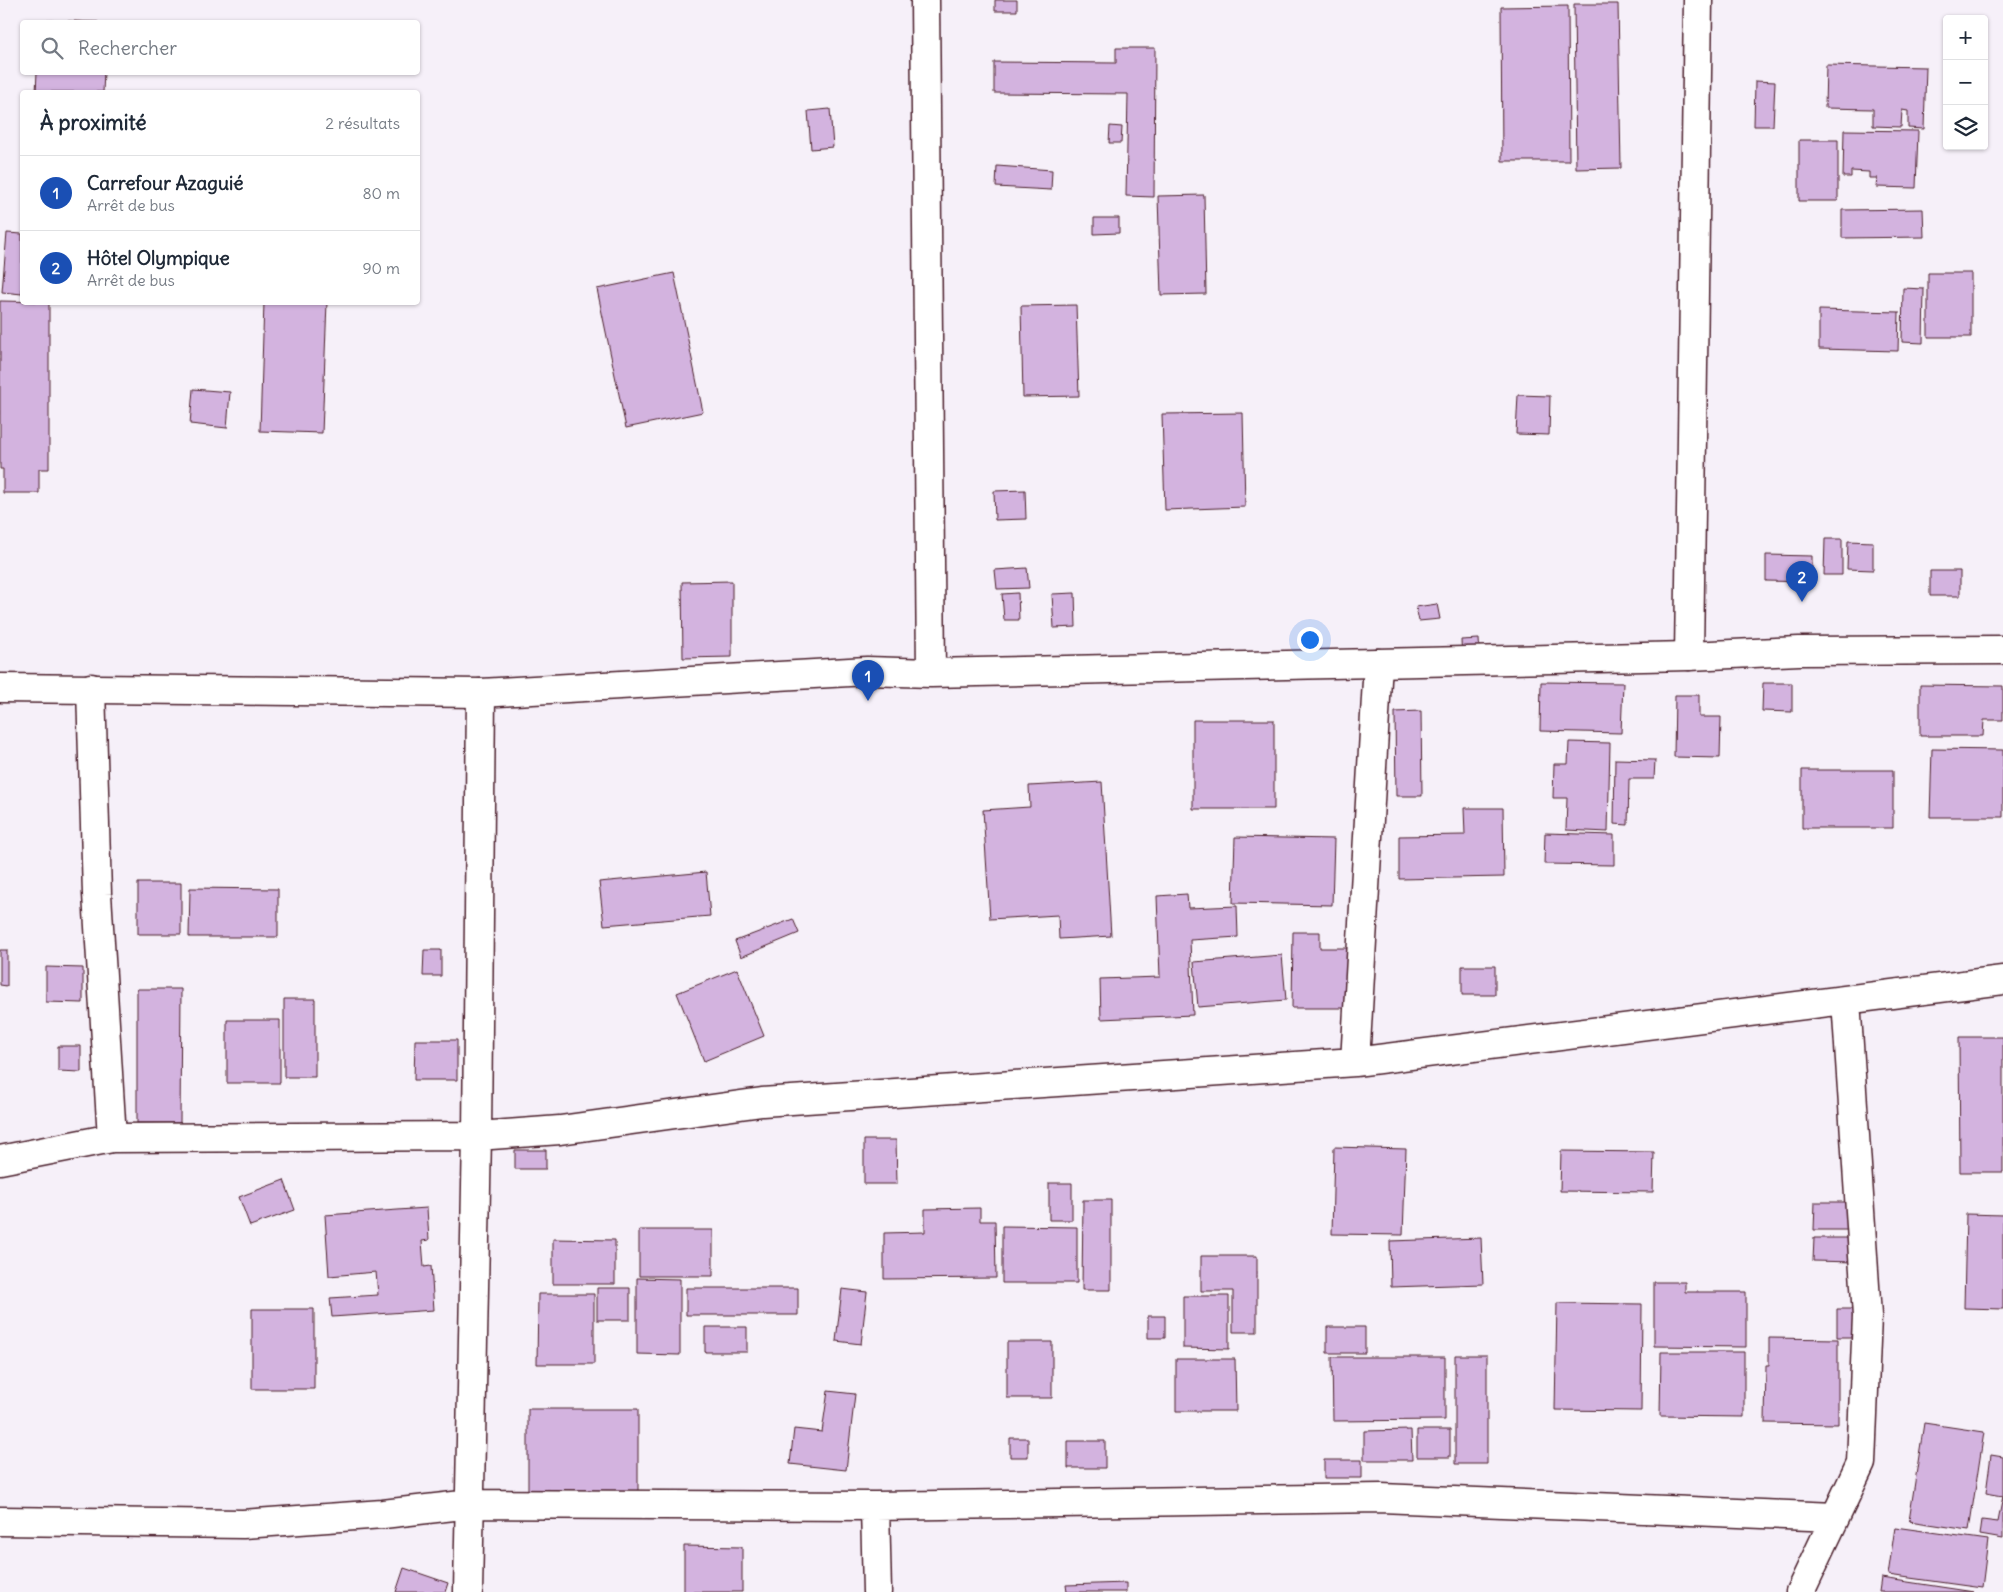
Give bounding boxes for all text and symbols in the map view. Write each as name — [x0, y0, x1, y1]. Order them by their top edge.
map controls — [1943, 15, 1988, 150]
button: + — [1943, 15, 1988, 60]
search box — [20, 20, 420, 75]
icon: search — [38, 34, 66, 62]
text: Rechercher — [78, 36, 177, 60]
button: − — [1943, 60, 1988, 105]
button: layers — [1943, 105, 1988, 150]
text: À proximité — [40, 109, 147, 136]
text: 2 résultats — [325, 113, 400, 133]
text: Carrefour Azaguié — [87, 171, 244, 195]
text: 1 — [53, 183, 59, 203]
text: 80 m — [362, 183, 400, 203]
text: Arrêt de bus — [87, 195, 175, 215]
text: Hôtel Olympique — [87, 246, 230, 270]
text: 2 — [52, 258, 60, 278]
text: 90 m — [362, 258, 400, 278]
text: Arrêt de bus — [87, 270, 175, 290]
pin: 2 — [1786, 561, 1818, 602]
your location — [1297, 627, 1323, 653]
pin: 1 — [852, 660, 884, 701]

